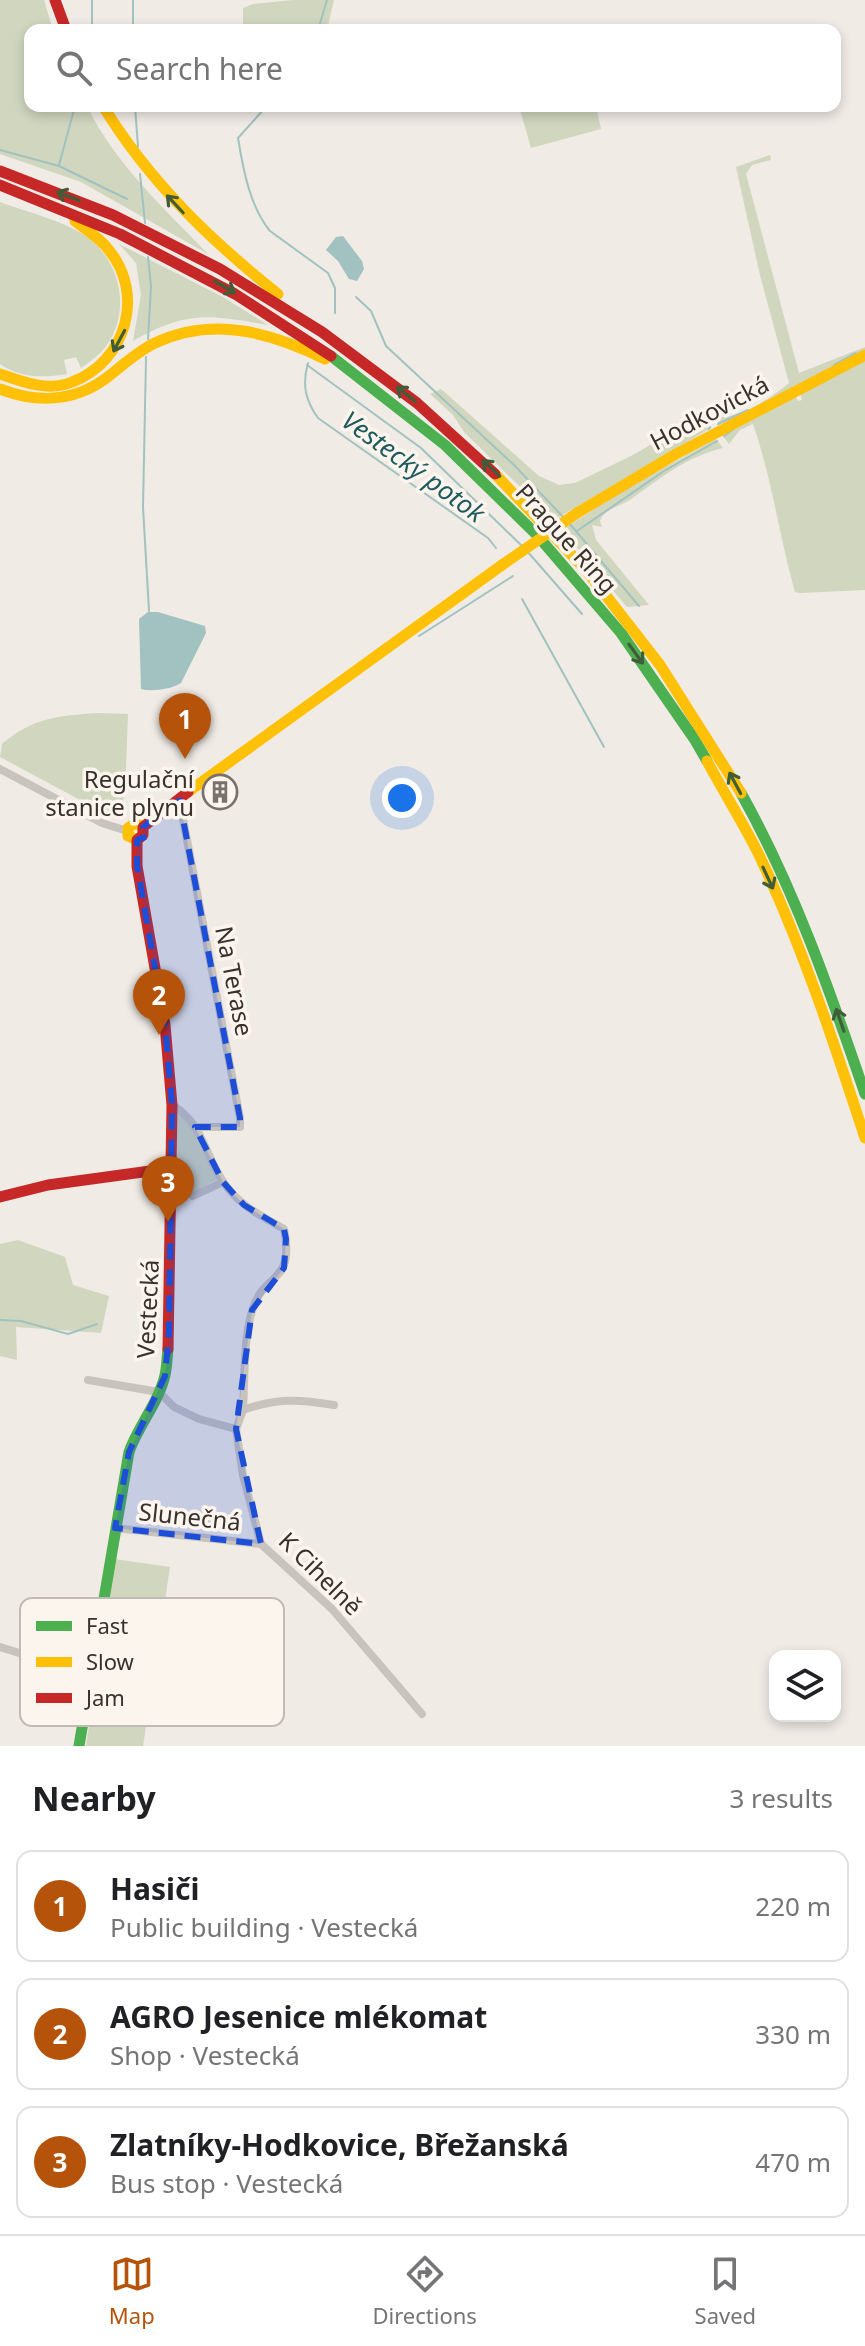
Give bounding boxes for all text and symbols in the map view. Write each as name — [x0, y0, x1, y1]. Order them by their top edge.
search box — [24, 24, 841, 112]
icon: search — [52, 46, 96, 90]
text: Search here — [116, 48, 283, 89]
one-way arrow — [56, 188, 81, 202]
one-way arrow — [165, 194, 184, 214]
one-way arrow — [213, 279, 236, 295]
one-way arrow — [111, 329, 127, 352]
street label: Hodkovická — [644, 367, 774, 457]
one-way arrow — [396, 385, 417, 403]
water label: Vestecký potok — [335, 402, 494, 531]
one-way arrow — [482, 459, 501, 478]
street label: Prague Ring — [509, 476, 625, 600]
one-way arrow — [628, 643, 645, 665]
pin: 1 — [159, 693, 211, 759]
place label: Regulační stanice plynu — [45, 762, 195, 823]
one-way arrow — [726, 772, 742, 795]
building icon: Regulační stanice plynu — [201, 773, 239, 811]
your location — [382, 778, 422, 818]
one-way arrow — [762, 865, 777, 889]
street label: Na Terase — [208, 923, 262, 1039]
pin: 2 — [133, 969, 185, 1035]
one-way arrow — [831, 1008, 846, 1033]
pin: 3 — [142, 1156, 194, 1222]
street label: Vestecká — [128, 1259, 166, 1359]
street label: Slunečná — [137, 1494, 243, 1538]
street label: K Cihelně — [272, 1524, 370, 1622]
legend — [20, 1598, 284, 1726]
text: Fast — [86, 1610, 128, 1640]
text: Slow — [86, 1646, 135, 1676]
map controls — [769, 1650, 841, 1722]
button: layers — [769, 1650, 841, 1722]
text: Jam — [84, 1682, 125, 1712]
text: Nearby — [32, 1775, 156, 1821]
text: 3 results — [729, 1780, 833, 1816]
text: Hasiči — [110, 1868, 199, 1909]
text: 1 — [53, 1888, 67, 1924]
text: 220 m — [755, 1888, 831, 1924]
text: Public building · Vestecká — [110, 1909, 418, 1945]
text: AGRO Jesenice mlékomat — [110, 1996, 487, 2037]
text: 2 — [53, 2016, 67, 2052]
text: 330 m — [755, 2016, 831, 2052]
text: Shop · Vestecká — [110, 2037, 300, 2073]
text: Zlatníky-Hodkovice, Břežanská — [110, 2124, 569, 2165]
text: 3 — [53, 2144, 67, 2180]
text: 470 m — [755, 2144, 831, 2180]
text: Bus stop · Vestecká — [110, 2165, 343, 2201]
tab: Map — [109, 2252, 155, 2330]
tab: Directions — [372, 2252, 477, 2330]
tab: Saved — [695, 2252, 756, 2330]

